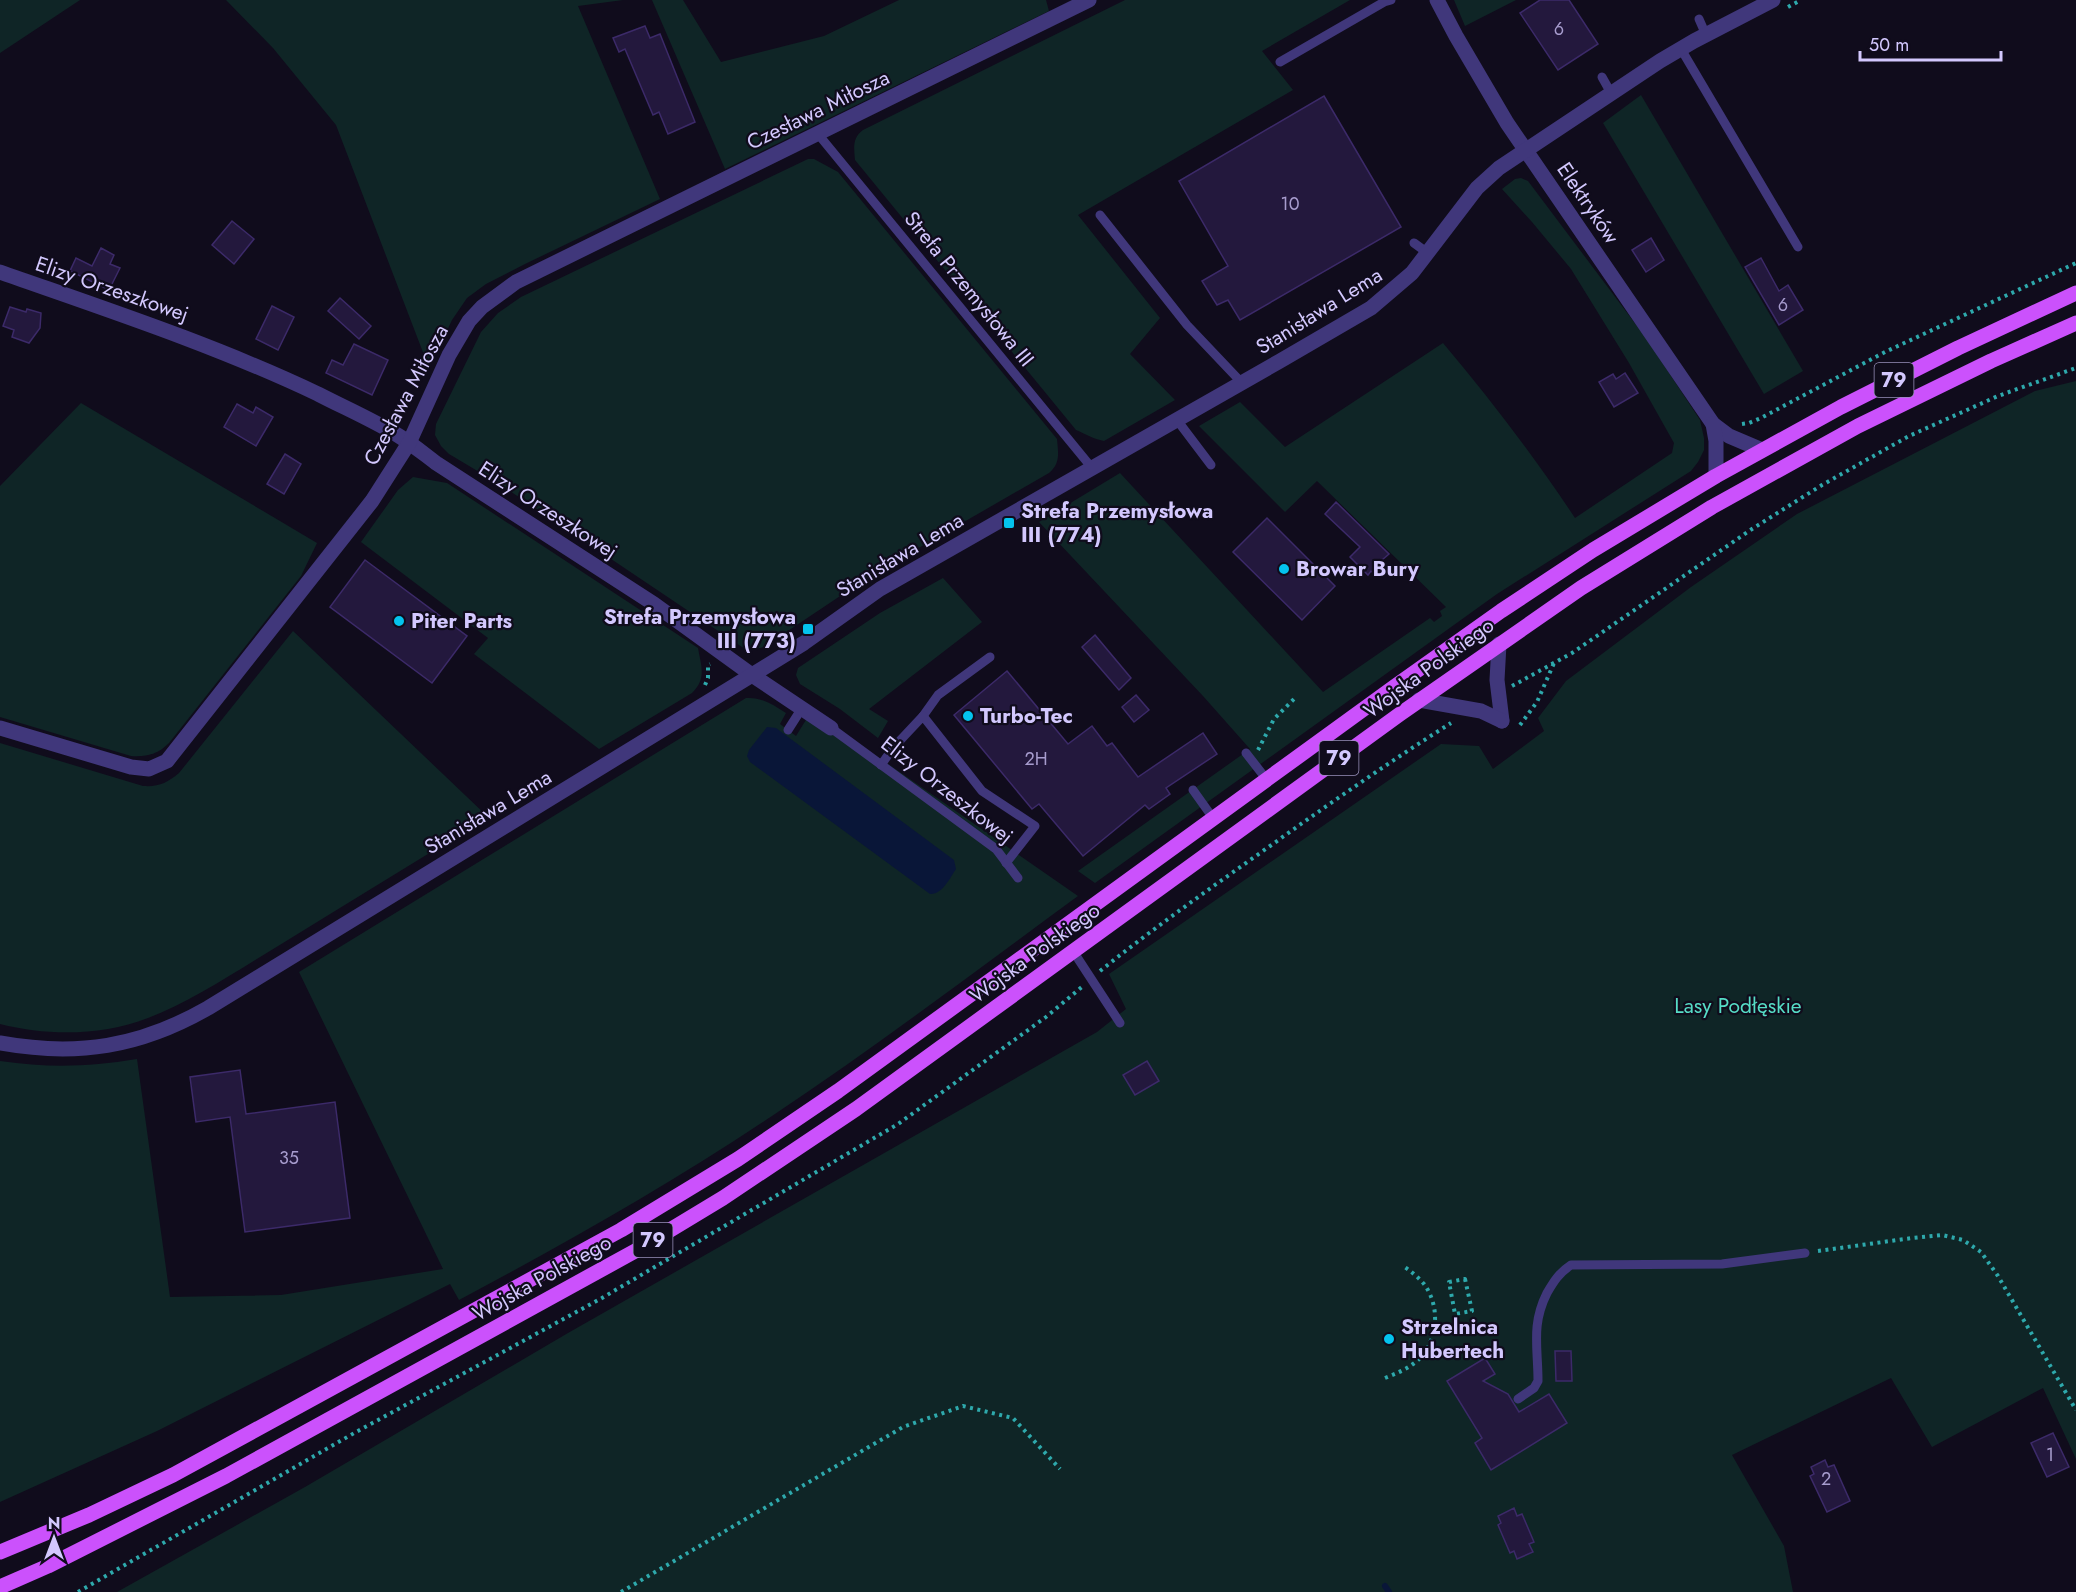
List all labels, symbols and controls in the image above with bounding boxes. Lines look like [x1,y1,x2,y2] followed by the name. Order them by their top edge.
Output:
[1554,16,1564,42] house number: 6
[1860,24,2001,62] scale bar
[1869,32,1909,58] text: 50 m
[742,62,894,158] street label: Czesława Miłosza
[1550,156,1627,250] street label: Elektryków
[1281,191,1300,217] house number: 10
[897,205,1041,373] street label: Strefa Przemysłowa III
[31,249,193,329] street label: Elizy Orzeszkowej
[1250,260,1388,362] street label: Stanisława Lema
[1778,292,1788,318] house number: 6
[356,319,456,471] street label: Czesława Miłosza
[1874,363,1914,397] road number: 79
[473,454,623,566] street label: Elizy Orzeszkowej
[1021,496,1213,550] place label: Strefa Przemysłowa III (774)
[831,505,969,605] street label: Stanisława Lema
[1002,516,1016,530] marker: Strefa Przemysłowa III (774)
[1296,554,1420,584] place label: Browar Bury
[1277,562,1291,576] marker: Browar Bury
[604,602,796,656] place label: Strefa Przemysłowa III (773)
[411,606,513,636] place label: Piter Parts
[1358,610,1500,726] street label: Wojska Polskiego
[392,614,406,628] marker: Piter Parts
[801,622,815,636] marker: Strefa Przemysłowa III (773)
[980,701,1073,731] place label: Turbo-Tec
[961,709,975,723] marker: Turbo-Tec
[875,729,1019,851] street label: Elizy Orzeszkowej
[1320,741,1358,775] road number: 79
[1024,746,1048,772] house number: 2H
[419,762,557,862] street label: Stanisława Lema
[964,895,1106,1011] street label: Wojska Polskiego
[1674,991,1802,1021] park label: Lasy Podłęskie
[279,1145,299,1171] house number: 35
[634,1223,672,1257] road number: 79
[467,1227,617,1329] street label: Wojska Polskiego
[1401,1312,1504,1366] place label: Strzelnica Hubertech
[1382,1332,1396,1346] marker: Strzelnica Hubertech
[2046,1442,2054,1468] house number: 1
[1821,1466,1831,1492] house number: 2
[24,1508,84,1568] north arrow
[48,1512,60,1535] text: N

